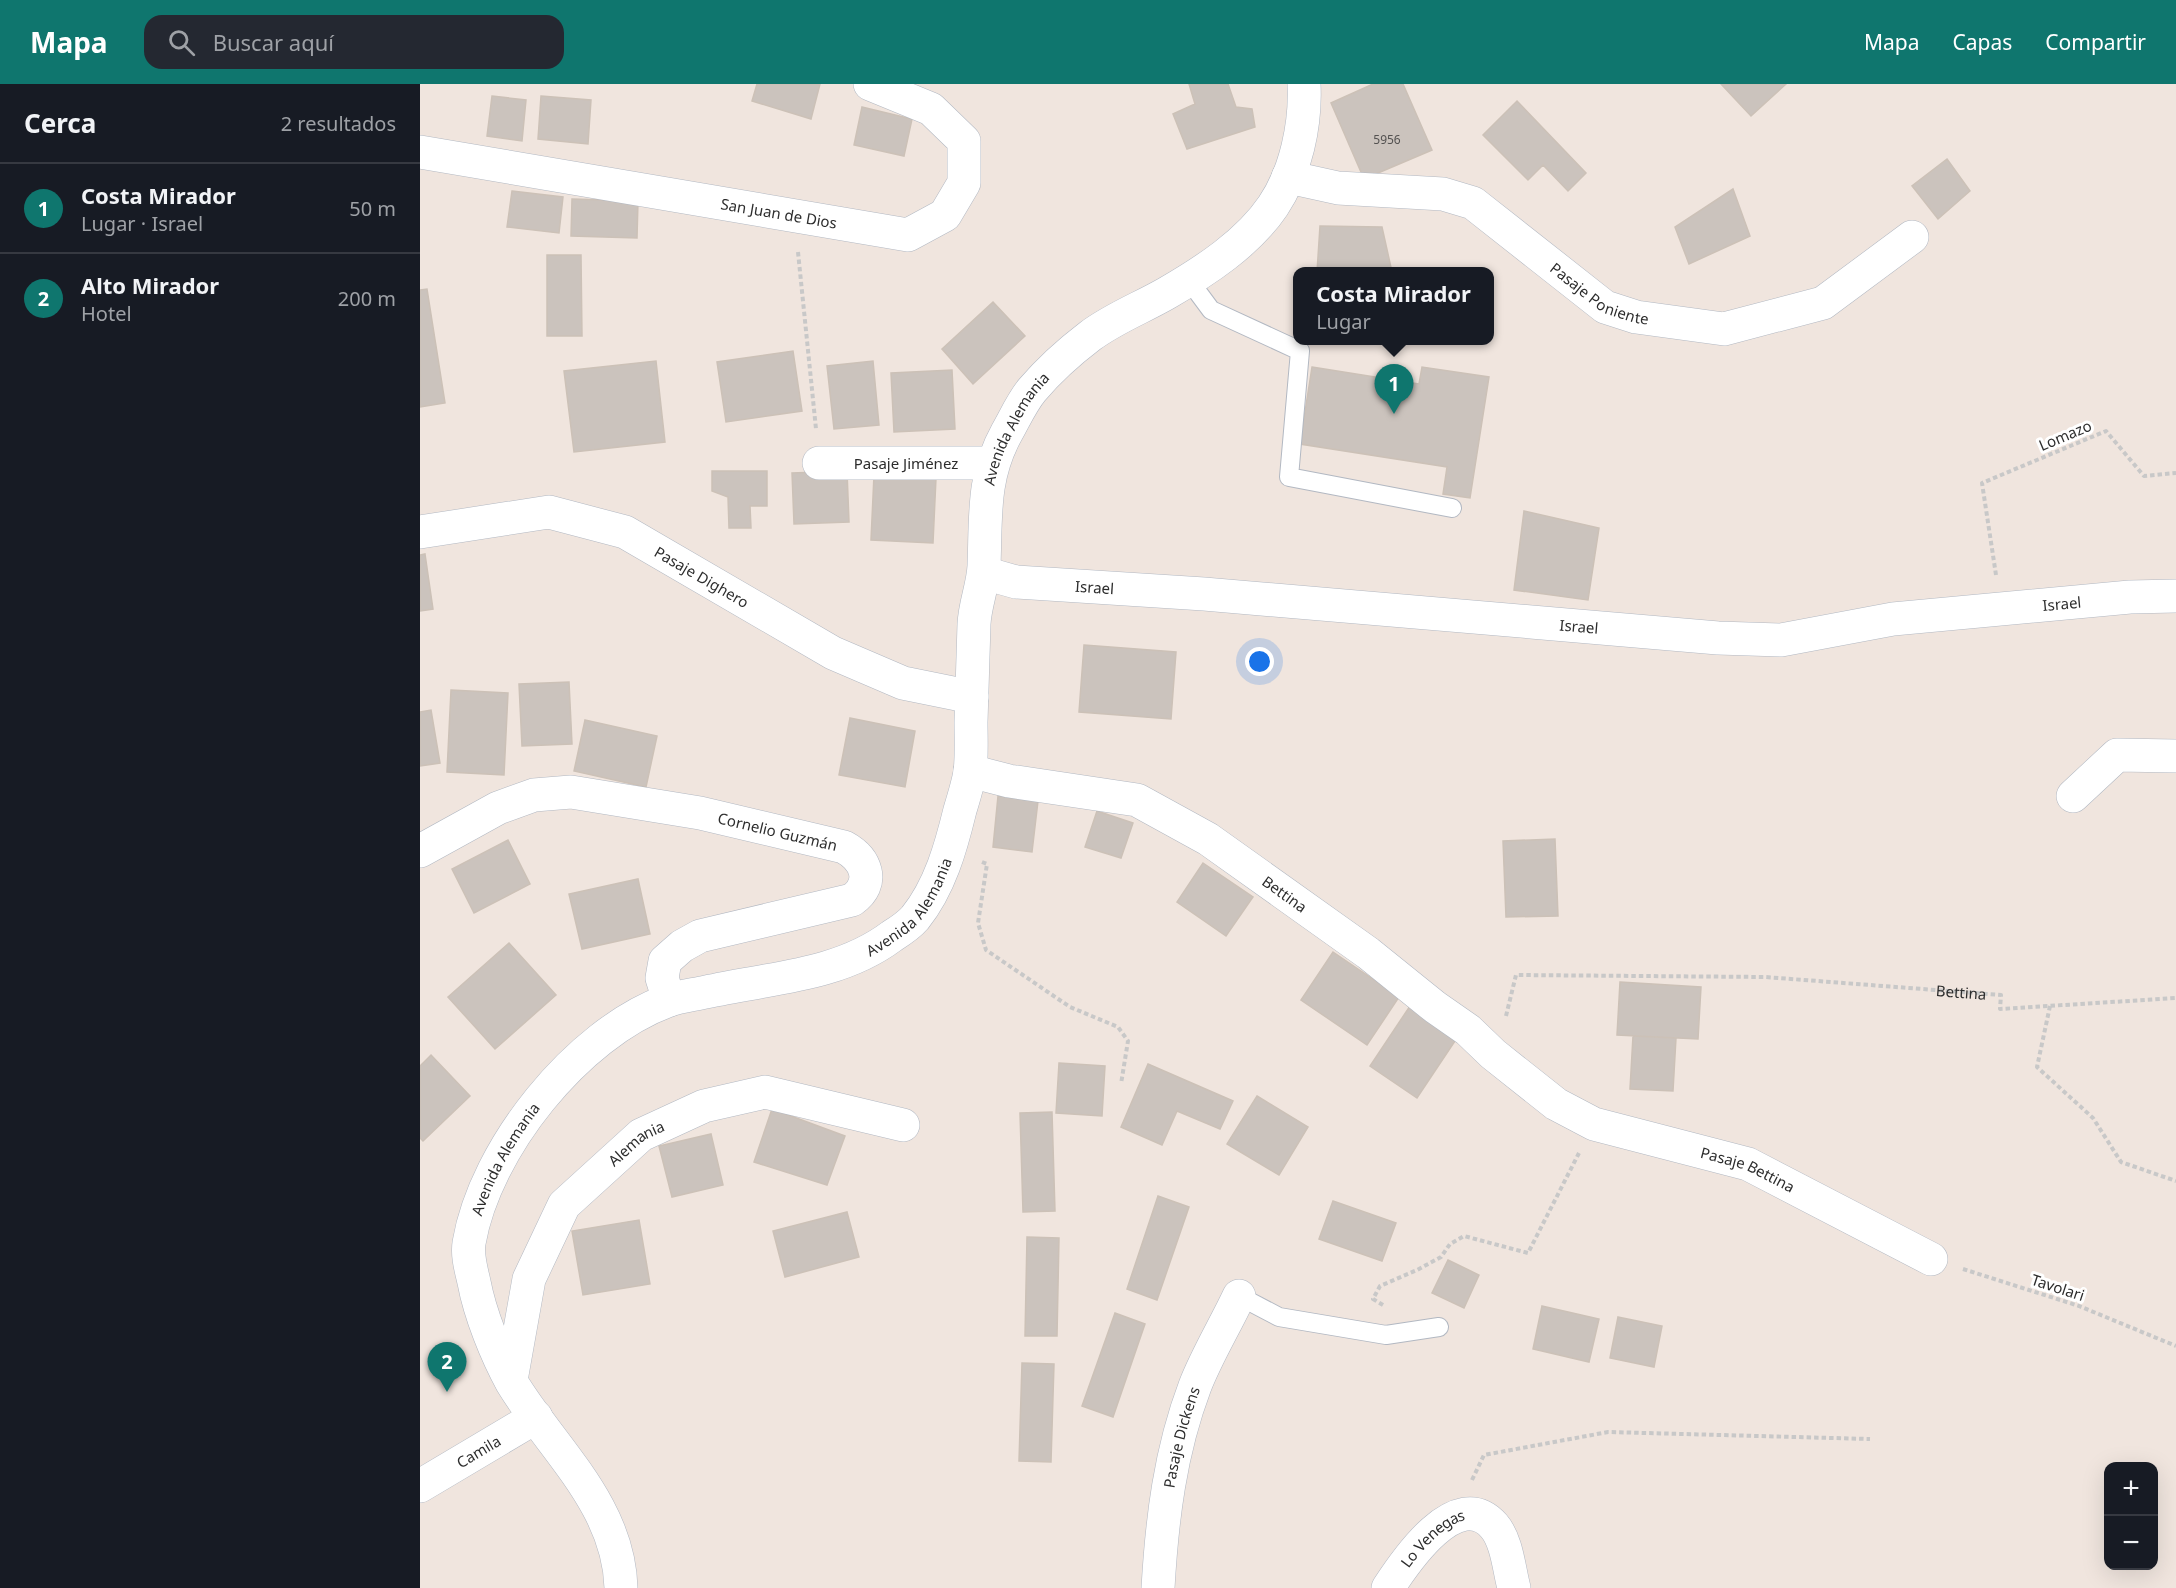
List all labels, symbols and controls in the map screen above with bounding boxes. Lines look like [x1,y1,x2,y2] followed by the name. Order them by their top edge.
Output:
[144,15,564,69] search box
[30,23,108,61] text: Mapa
[165,26,198,59] icon: search
[213,27,334,57] text: Buscar aquí
[1864,28,1920,56] text: Mapa
[1953,28,2012,56] text: Capas
[2045,28,2146,56] text: Compartir
[24,105,96,141] text: Cerca
[281,110,396,137] text: 2 resultados
[1373,131,1401,148] house number: 5956
[81,180,236,210] text: Costa Mirador
[719,193,838,233] street label: San Juan de Dios
[38,195,49,222] text: 1
[349,195,396,222] text: 50 m
[81,210,203,237] text: Lugar · Israel
[1546,258,1650,329] street label: Pasaje Poniente
[1293,267,1494,345] popup
[81,270,219,300] text: Alto Mirador
[1316,278,1471,308] text: Costa Mirador
[38,285,49,312] text: 2
[338,285,396,312] text: 200 m
[81,300,132,327] text: Hotel
[1316,308,1371,335] text: Lugar
[1374,364,1414,414] pin: 1
[979,368,1053,487] street label: Avenida Alemania
[2036,415,2094,455] street label: Lomazo
[854,453,958,473] street label: Pasaje Jiménez
[651,541,753,612] street label: Pasaje Dighero
[1075,576,1115,598] street label: Israel
[2041,592,2082,615] street label: Israel
[1559,614,1599,638] street label: Israel
[1245,647,1274,676] your location
[716,808,839,855] street label: Cornelio Guzmán
[862,855,956,960] street label: Avenida Alemania
[1258,871,1311,917] street label: Bettina
[1935,980,1987,1004] street label: Bettina
[466,1098,544,1218] street label: Avenida Alemania
[604,1116,667,1170] street label: Alemania
[1698,1142,1798,1197] street label: Pasaje Bettina
[2029,1269,2087,1305] street label: Tavolari
[428,1342,466,1392] pin: 2
[1158,1384,1204,1489] street label: Pasaje Dickens
[453,1430,504,1472] street label: Camila
[2104,1462,2158,1570] map controls
[2104,1462,2158,1516] button: +
[1396,1505,1467,1571] street label: Lo Venegas
[2104,1516,2158,1570] button: −

